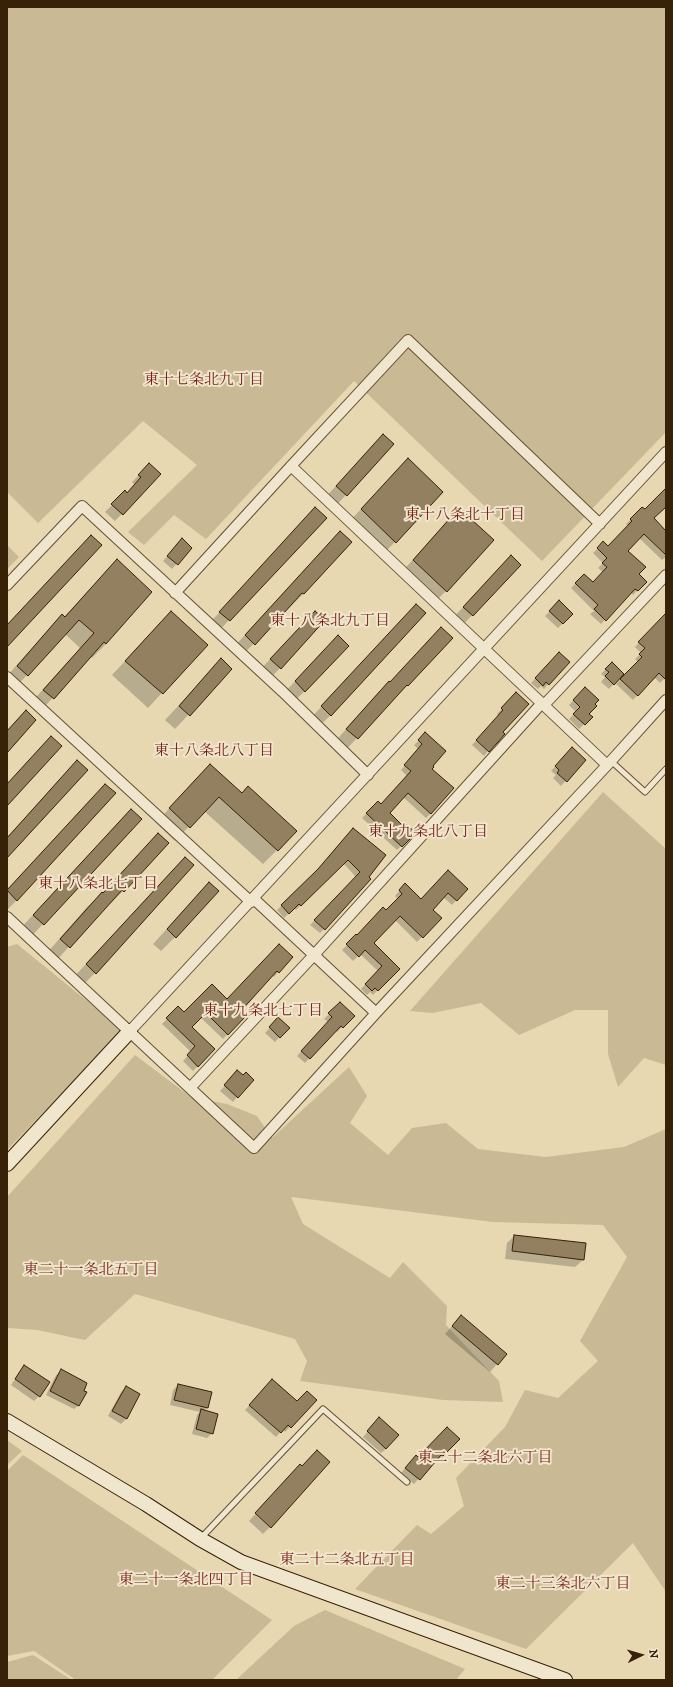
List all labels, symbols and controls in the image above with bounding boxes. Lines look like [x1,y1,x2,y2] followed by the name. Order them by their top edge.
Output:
[144,372,264,390] district label: 東十七条北九丁目
[405,507,525,525] district label: 東十八条北十丁目
[270,613,390,631] district label: 東十八条北九丁目
[154,743,274,761] district label: 東十八条北八丁目
[368,824,488,842] district label: 東十九条北八丁目
[38,876,158,894] district label: 東十八条北七丁目
[203,1003,323,1021] district label: 東十九条北七丁目
[24,1262,158,1280] district label: 東二十一条北五丁目
[418,1450,552,1468] district label: 東二十二条北六丁目
[280,1552,414,1570] district label: 東二十二条北五丁目
[119,1572,253,1590] district label: 東二十一条北四丁目
[496,1576,630,1594] district label: 東二十三条北六丁目
[621,1635,661,1675] north arrow
[646,1649,660,1659] text: N

